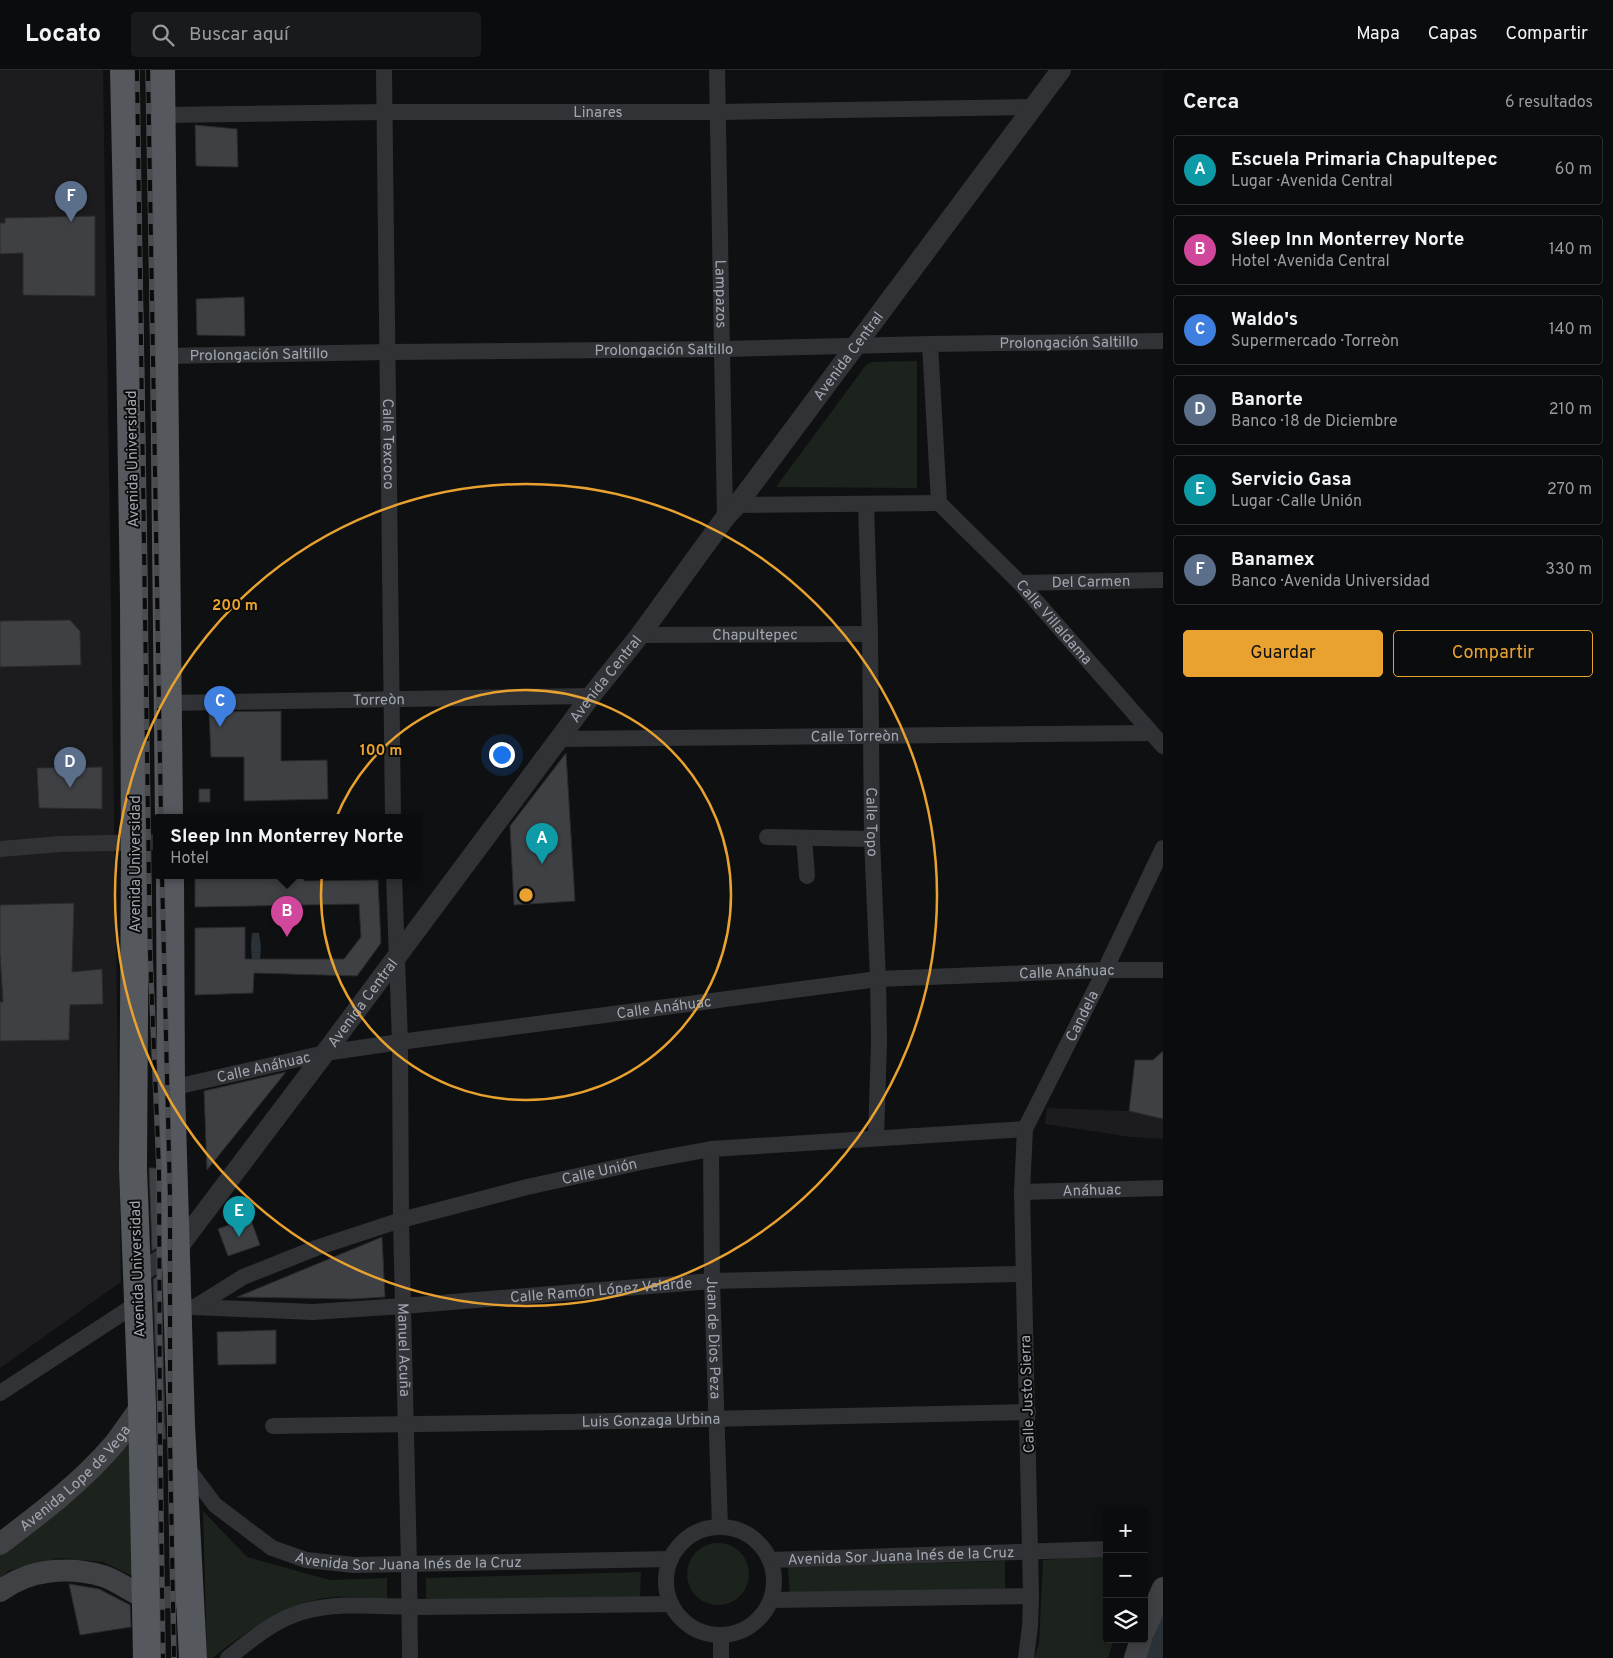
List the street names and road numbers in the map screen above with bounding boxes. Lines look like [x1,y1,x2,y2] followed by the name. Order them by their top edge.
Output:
[573,104,623,123] street label: Linares
[709,259,730,328] street label: Lampazos
[810,309,889,405] street label: Avenida Central
[999,333,1138,354] street label: Prolongación Saltillo
[594,341,734,361] street label: Prolongación Saltillo
[189,345,329,367] street label: Prolongación Saltillo
[123,390,144,528] street label: Avenida Universidad
[377,398,397,490] street label: Calle Texcoco
[1051,573,1131,593] street label: Del Carmen
[1011,577,1096,669] street label: Calle Villaldama
[712,626,798,646] street label: Chapultepec
[566,632,647,727] street label: Avenida Central
[353,691,405,711] street label: Torreòn
[811,728,899,747] street label: Calle Torreòn
[860,787,881,857] street label: Calle Topo
[127,795,146,933] street label: Avenida Universidad
[324,955,403,1052] street label: Avenida Central
[1019,962,1115,984] street label: Calle Anáhuac
[1062,988,1104,1045] street label: Candela
[616,993,713,1024] street label: Calle Anáhuac
[215,1049,313,1088] street label: Calle Anáhuac
[560,1155,639,1190] street label: Calle Unión
[1062,1181,1122,1202] street label: Anáhuac
[127,1200,150,1338] street label: Avenida Universidad
[509,1275,693,1308] street label: Calle Ramón López Velarde
[701,1277,724,1400] street label: Juan de Dios Peza
[392,1303,413,1397] street label: Manuel Acuña
[1017,1335,1040,1453] street label: Calle Justo Sierra
[581,1411,721,1433] street label: Luis Gonzaga Urbina
[16,1422,136,1537] street label: Avenida Lope de Vega
[787,1544,1015,1570] street label: Avenida Sor Juana Inés de la Cruz
[292,1549,522,1576] street label: Avenida Sor Juana Inés de la Cruz

